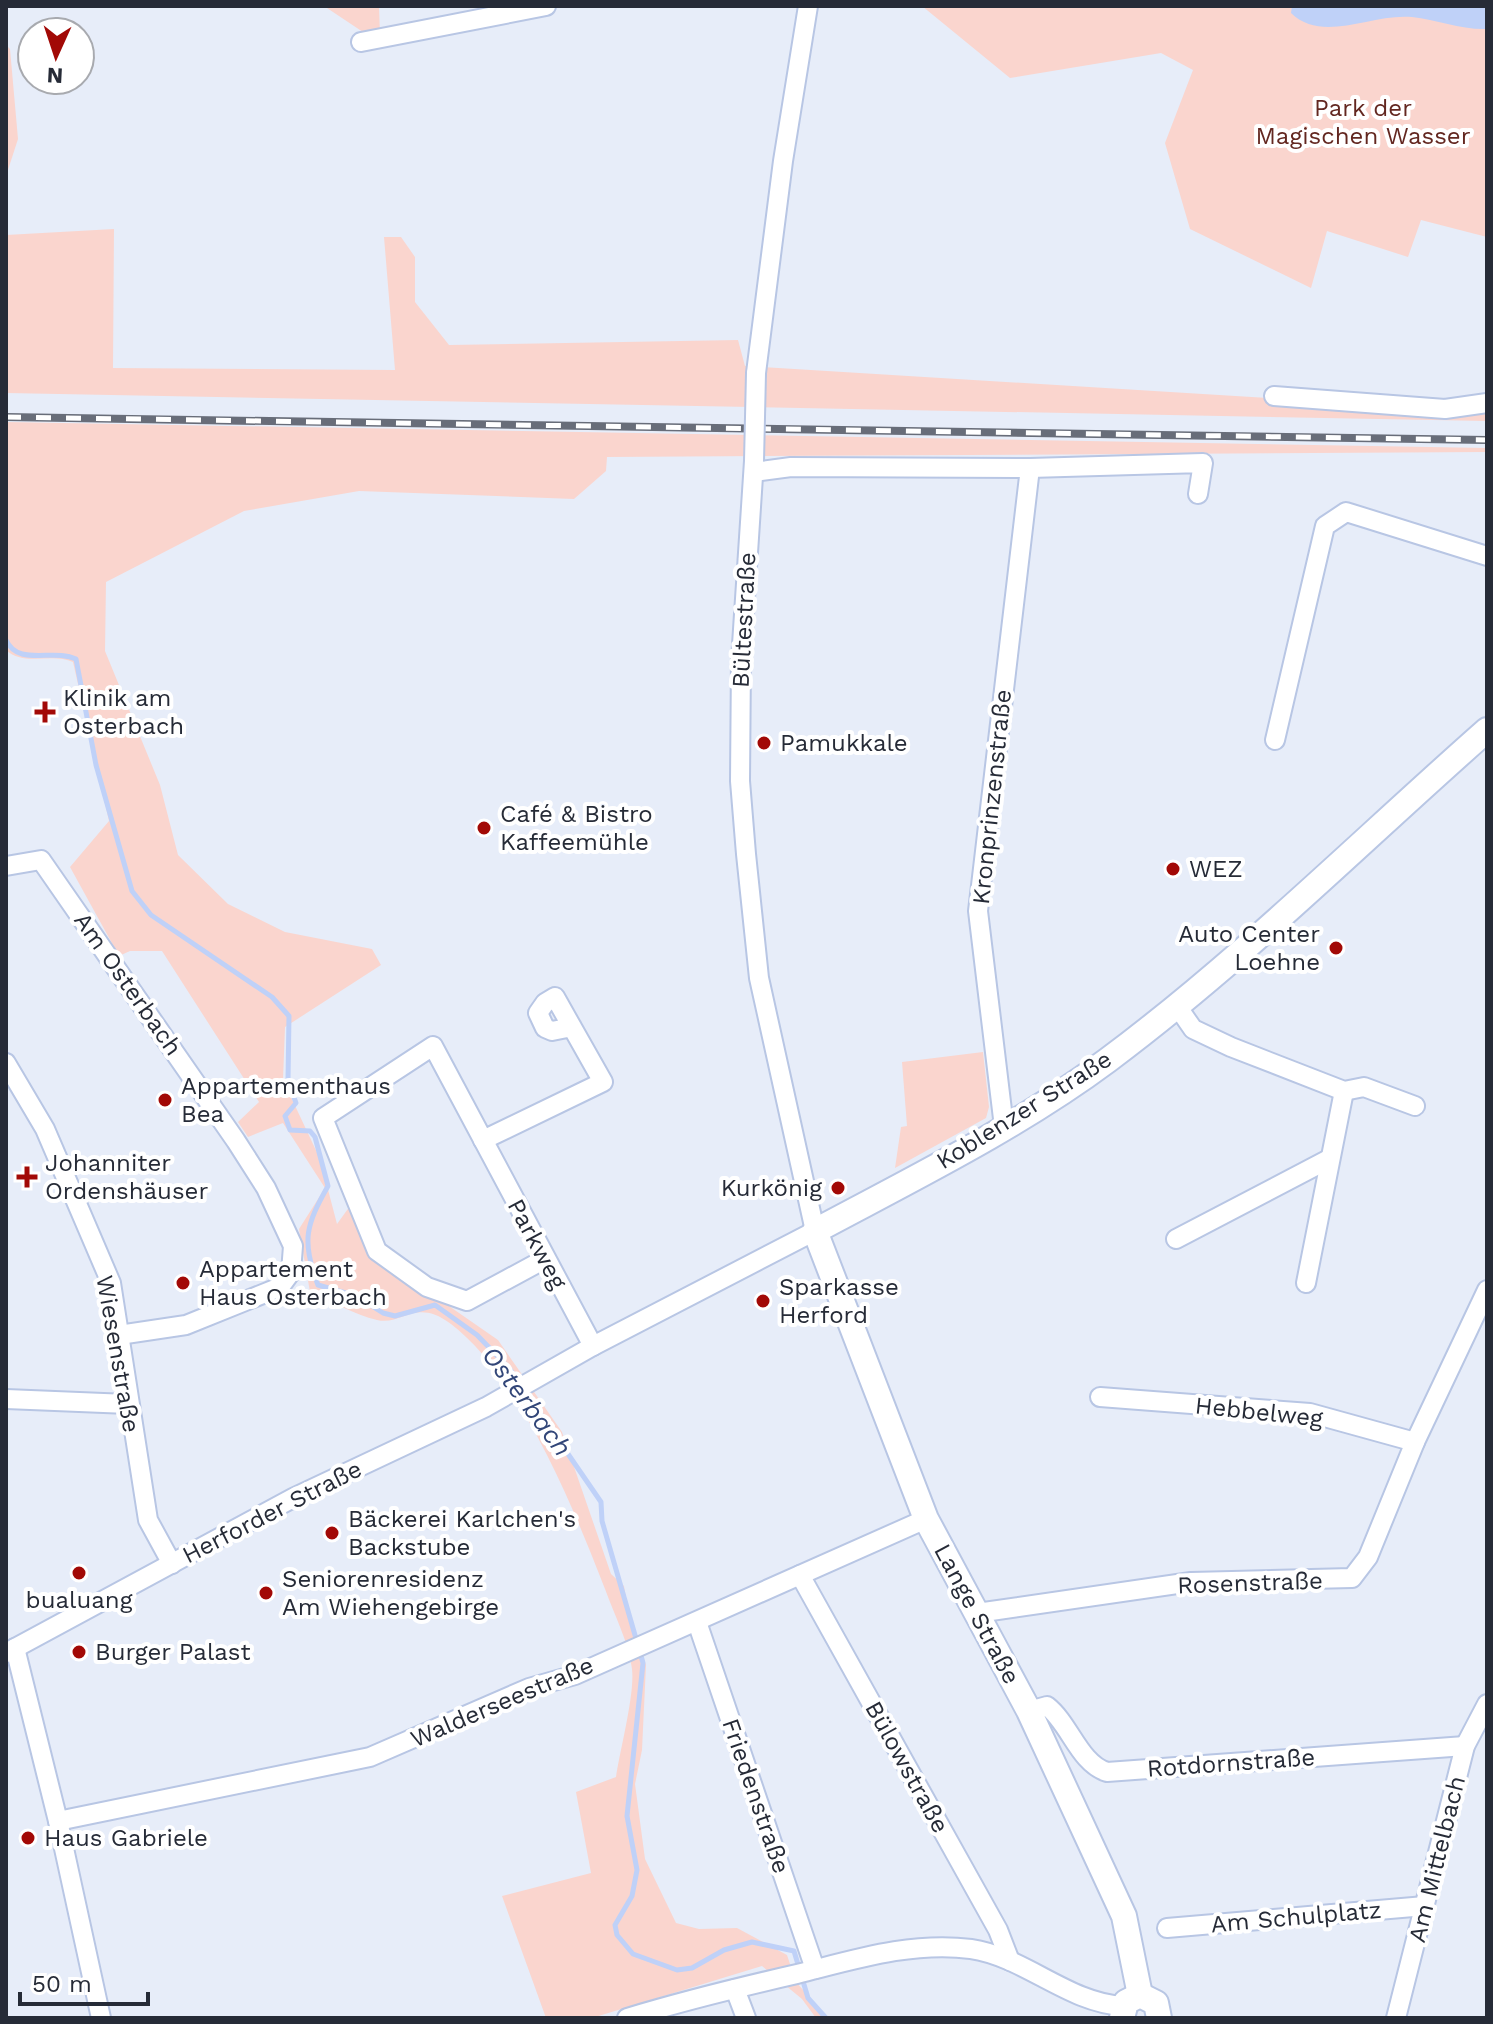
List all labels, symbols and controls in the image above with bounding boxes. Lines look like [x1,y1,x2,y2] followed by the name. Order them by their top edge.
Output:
[16,16,96,96] north arrow
[46,63,64,88] text: N
[1256,94,1471,150] park label: Park der Magischen Wasser
[726,552,762,688] street label: Bültestraße
[63,684,184,740] place label: Klinik am Osterbach
[967,688,1017,906] street label: Kronprinzenstraße
[34,701,56,723] marker: Klinik am Osterbach
[780,729,908,757] place label: Pamukkale
[755,734,773,752] marker: Pamukkale
[500,800,653,856] place label: Café & Bistro Kaffeemühle
[475,819,493,837] marker: Café & Bistro Kaffeemühle
[1189,855,1243,883] place label: WEZ
[1164,860,1182,878] marker: WEZ
[68,907,188,1061] street label: Am Osterbach
[1178,920,1320,976] place label: Auto Center Loehne
[1327,939,1345,957] marker: Auto Center Loehne
[931,1045,1117,1175] street label: Koblenzer Straße
[181,1072,391,1128] place label: Appartementhaus Bea
[156,1091,174,1109] marker: Appartementhaus Bea
[45,1149,208,1205] place label: Johanniter Ordenshäuser
[16,1166,38,1188] marker: Johanniter Ordenshäuser
[721,1174,822,1202] place label: Kurkönig
[829,1179,847,1197] marker: Kurkönig
[502,1194,572,1294] street label: Parkweg
[199,1255,387,1311] place label: Appartement Haus Osterbach
[90,1273,146,1435] street label: Wiesenstraße
[779,1273,899,1329] place label: Sparkasse Herford
[174,1274,192,1292] marker: Appartement Haus Osterbach
[754,1292,772,1310] marker: Sparkasse Herford
[476,1340,578,1462] water label: Osterbach
[1194,1391,1325,1433] street label: Hebbelweg
[178,1455,366,1569] street label: Herforder Straße
[348,1505,576,1561] place label: Bäckerei Karlchen's Backstube
[323,1524,341,1542] marker: Bäckerei Karlchen's Backstube
[928,1539,1026,1689] street label: Lange Straße
[70,1564,88,1582] marker: bualuang
[282,1565,499,1621] place label: Seniorenresidenz Am Wiehengebirge
[1177,1566,1323,1600] street label: Rosenstraße
[257,1584,275,1602] marker: Seniorenresidenz Am Wiehengebirge
[26,1586,133,1614] place label: bualuang
[95,1638,251,1666] place label: Burger Palast
[70,1643,88,1661] marker: Burger Palast
[406,1651,598,1753] street label: Walderseestraße
[859,1696,955,1838] street label: Bülowstraße
[716,1715,796,1877] street label: Friedenstraße
[1146,1743,1316,1783] street label: Rotdornstraße
[1403,1773,1471,1945] street label: Am Mittelbach
[44,1824,208,1852] place label: Haus Gabriele
[19,1829,37,1847] marker: Haus Gabriele
[1210,1896,1382,1938] street label: Am Schulplatz
[20,1956,148,2006] scale bar
[32,1970,92,1998] text: 50 m

